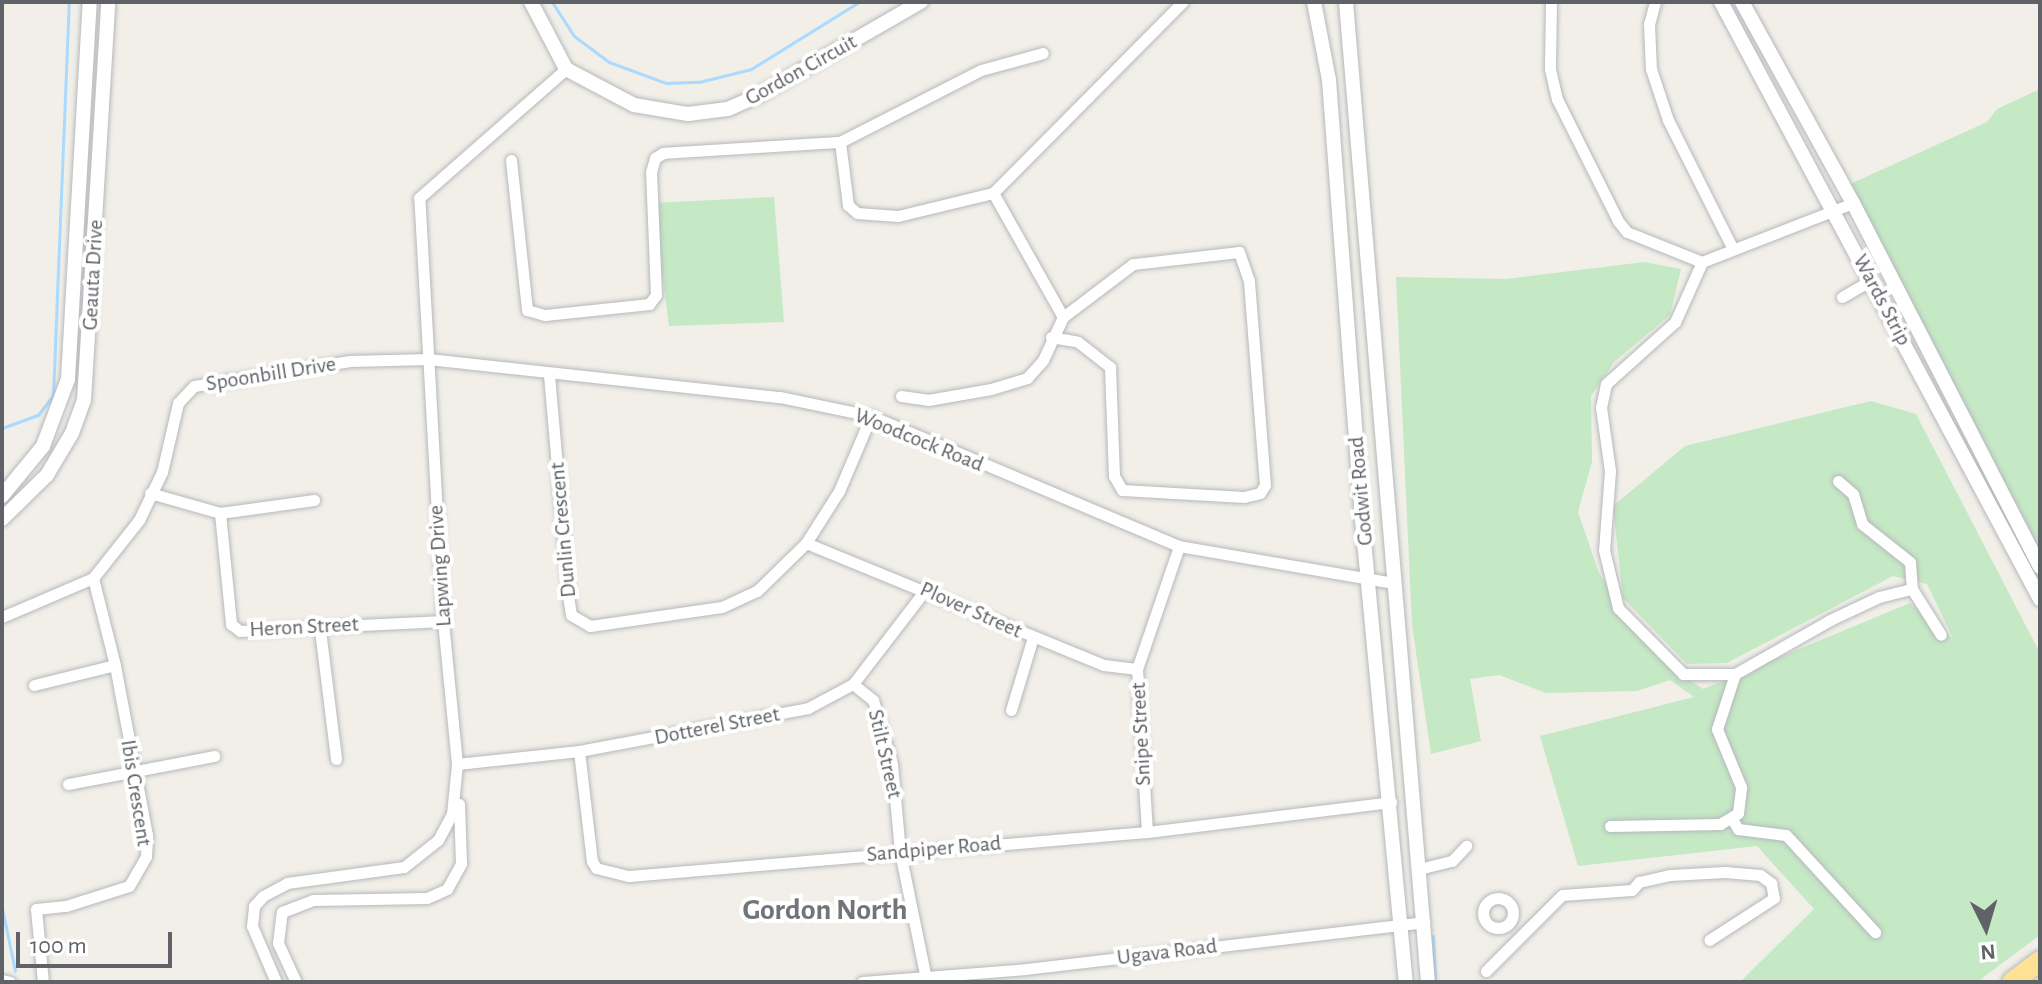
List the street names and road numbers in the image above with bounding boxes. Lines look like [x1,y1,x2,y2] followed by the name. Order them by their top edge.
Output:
[741,29,861,111] street label: Gordon Circuit
[77,219,109,331] street label: Geauta Drive
[1847,250,1917,350] street label: Wards Strip
[204,351,338,397] street label: Spoonbill Drive
[851,402,987,478] street label: Woodcock Road
[1343,435,1379,547] street label: Godwit Road
[544,461,582,599] street label: Dunlin Crescent
[423,504,457,628] street label: Lapwing Drive
[916,576,1026,644] street label: Plover Street
[249,611,359,643] street label: Heron Street
[1125,682,1157,786] street label: Snipe Street
[652,701,782,751] street label: Dotterel Street
[862,707,908,801] street label: Stilt Street
[115,738,157,848] street label: Ibis Crescent
[866,830,1002,868] street label: Sandpiper Road
[1115,933,1219,971] street label: Ugava Road

